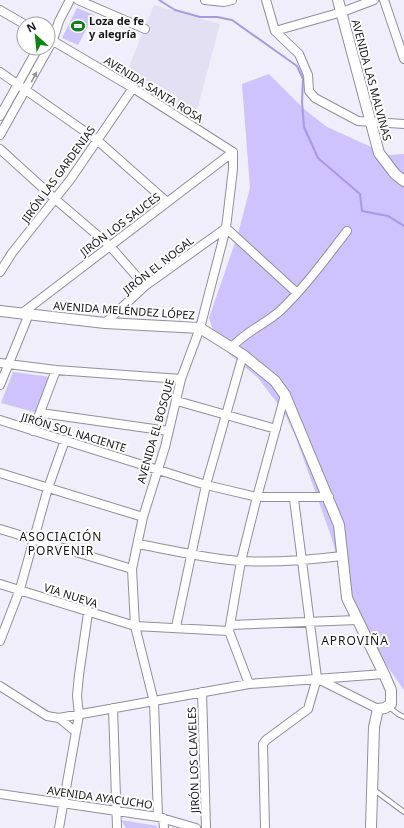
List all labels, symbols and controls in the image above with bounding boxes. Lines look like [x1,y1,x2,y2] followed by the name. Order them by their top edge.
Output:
[89,13,144,41] place label: Loza de fe y alegría
[16,16,56,56] north arrow
[24,18,39,35] text: N
[70,18,86,34] sports icon: Loza de fe y alegría
[349,18,395,142] street label: AVENIDA LAS MALVINAS
[102,52,207,126] street label: AVENIDA SANTA ROSA
[30,71,37,83] one-way arrow
[17,123,98,226] street label: JIRÓN LAS GARDENIAS
[76,189,163,260] street label: JIRÓN LOS SAUCES
[119,233,197,298] street label: JIRÓN EL NOGAL
[53,298,195,322] street label: AVENIDA MELÉNDEZ LÓPEZ
[133,377,177,485] street label: AVENIDA EL BOSQUE
[19,409,128,455] street label: JIRÓN SOL NACIENTE
[20,528,102,559] district label: ASOCIACIÓN PORVENIR
[42,579,101,611] street label: VIA NUEVA
[321,632,389,649] district label: APROVIÑA
[184,707,202,814] street label: JIRÓN LOS CLAVELES
[46,782,154,812] street label: AVENIDA AYACUCHO

